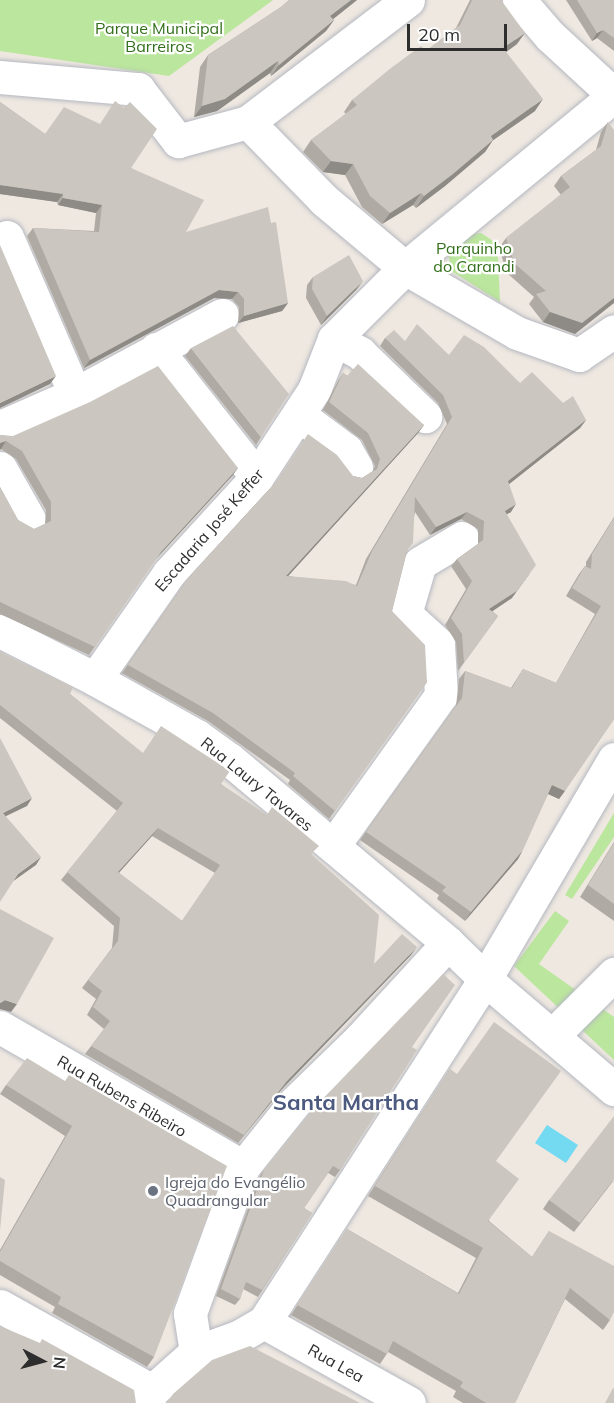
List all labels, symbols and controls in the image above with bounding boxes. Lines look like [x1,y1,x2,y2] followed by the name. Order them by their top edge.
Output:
[410,12,510,50] scale bar
[95,18,223,56] park label: Parque Municipal Barreiros
[418,23,460,46] text: 20 m
[433,238,515,276] park label: Parquinho do Carandi
[151,465,267,595] street label: Escadaria José Keffer
[197,733,317,835] street label: Rua Laury Tavares
[54,1051,190,1141] street label: Rua Rubens Ribeiro
[273,1090,419,1116] district label: Santa Martha
[165,1172,305,1210] place label: Igreja do Evangélio Quadrangular
[146,1184,160,1198] marker: Igreja do Evangélio Quadrangular
[12,1331,72,1391] north arrow
[305,1340,367,1386] street label: Rua Lea
[49,1356,70,1370] text: N

